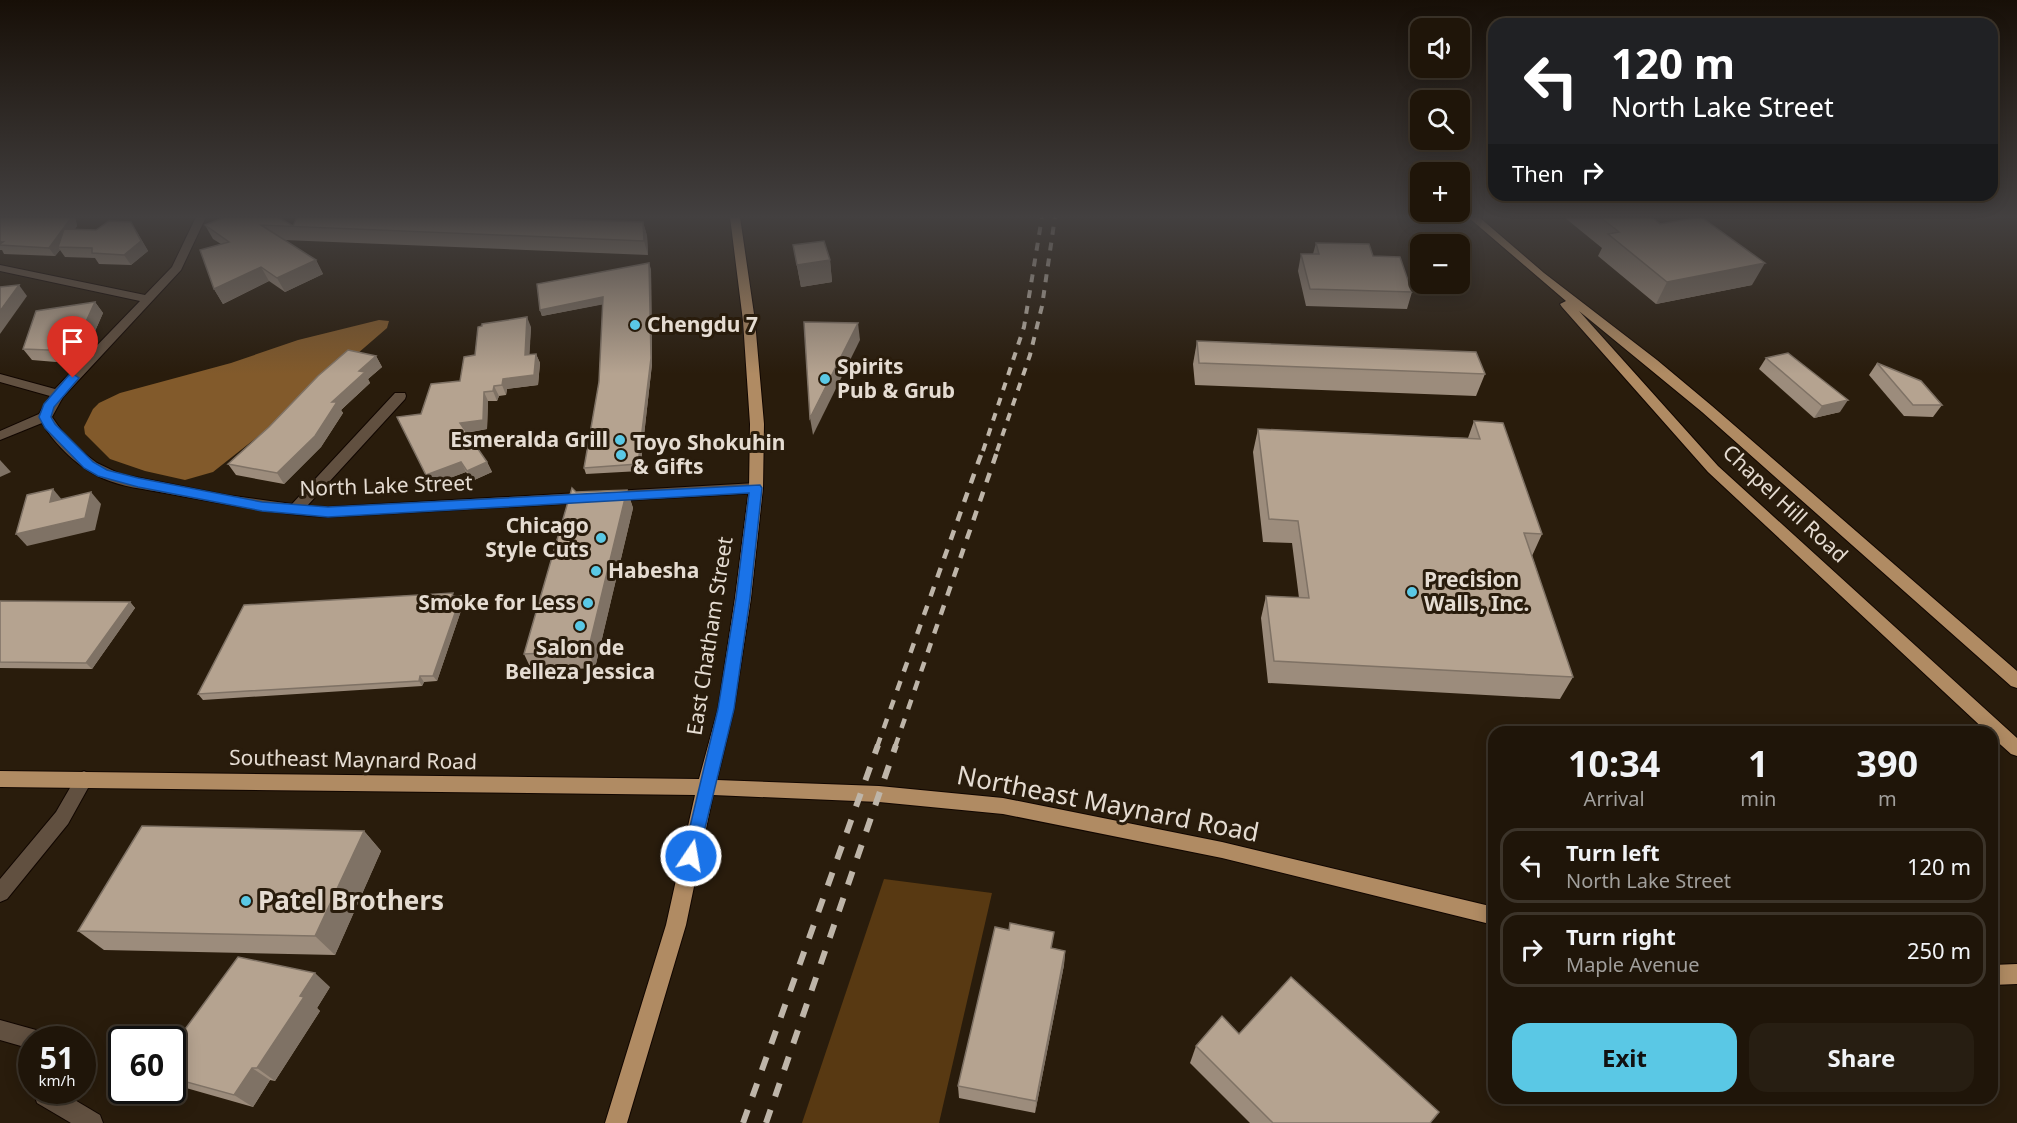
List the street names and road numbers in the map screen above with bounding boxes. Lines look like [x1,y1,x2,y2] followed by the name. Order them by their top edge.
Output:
[1717,438,1854,569] street label: Chapel Hill Road
[299,468,473,502] street label: North Lake Street
[679,534,739,737] street label: East Chatham Street
[229,743,477,775] street label: Southeast Maynard Road
[954,756,1262,850] street label: Northeast Maynard Road

